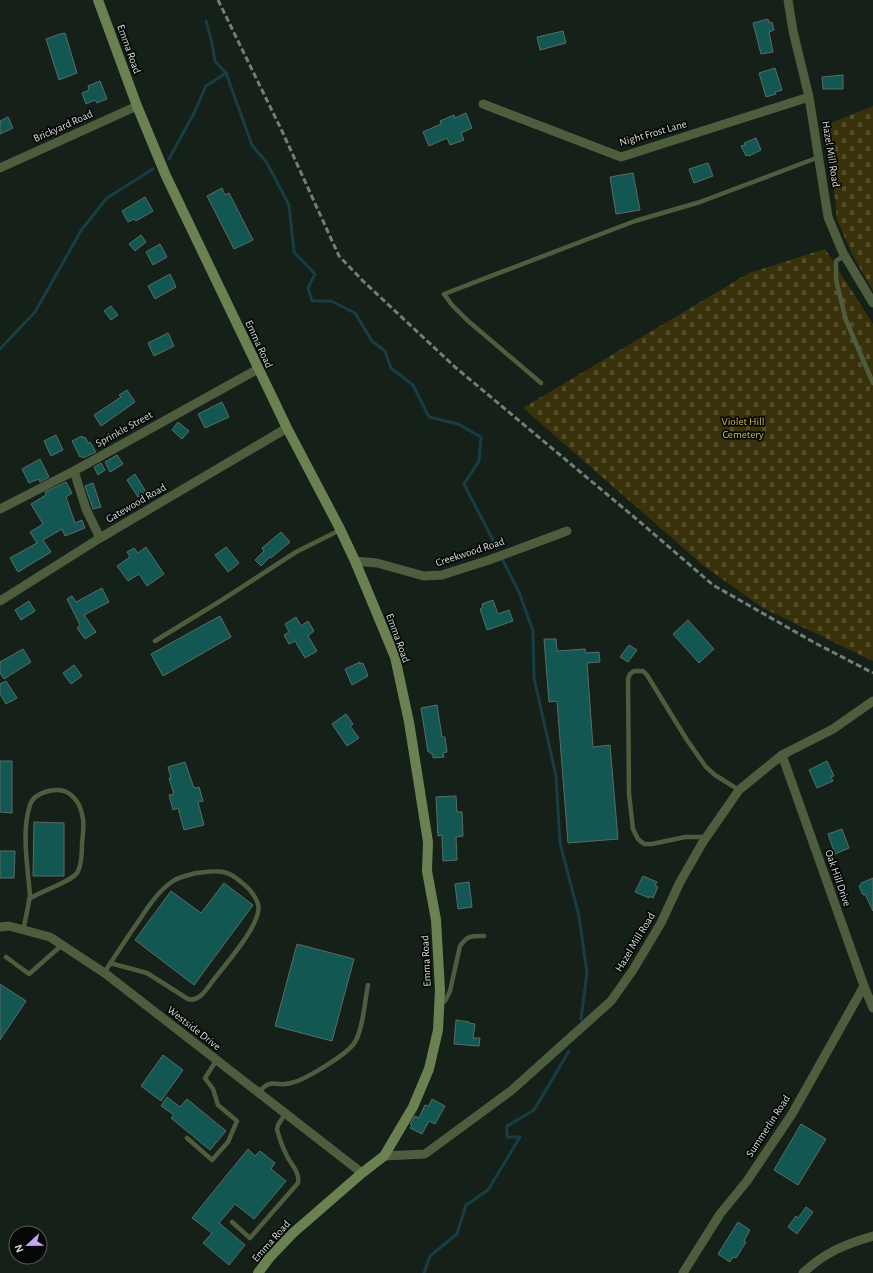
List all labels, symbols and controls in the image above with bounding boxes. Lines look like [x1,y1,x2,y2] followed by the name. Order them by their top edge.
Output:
[115,23,143,75] street label: Emma Road
[32,108,95,144] street label: Brickyard Road
[618,118,688,148] street label: Night Frost Lane
[820,120,842,188] street label: Hazel Mill Road
[243,318,275,370] street label: Emma Road
[94,409,155,449] street label: Sprinkle Street
[722,416,765,440] park label: Violet Hill Cemetery
[104,481,168,525] street label: Gatewood Road
[434,536,506,568] street label: Creekwood Road
[384,612,412,664] street label: Emma Road
[823,848,853,908] street label: Oak Hill Drive
[613,910,657,973] street label: Hazel Mill Road
[419,935,433,987] street label: Emma Road
[165,1004,223,1052] street label: Westside Drive
[744,1093,792,1159] street label: Summerlin Road
[250,1218,293,1264] street label: Emma Road
[8,1225,48,1265] north arrow
[13,1243,26,1254] text: N

